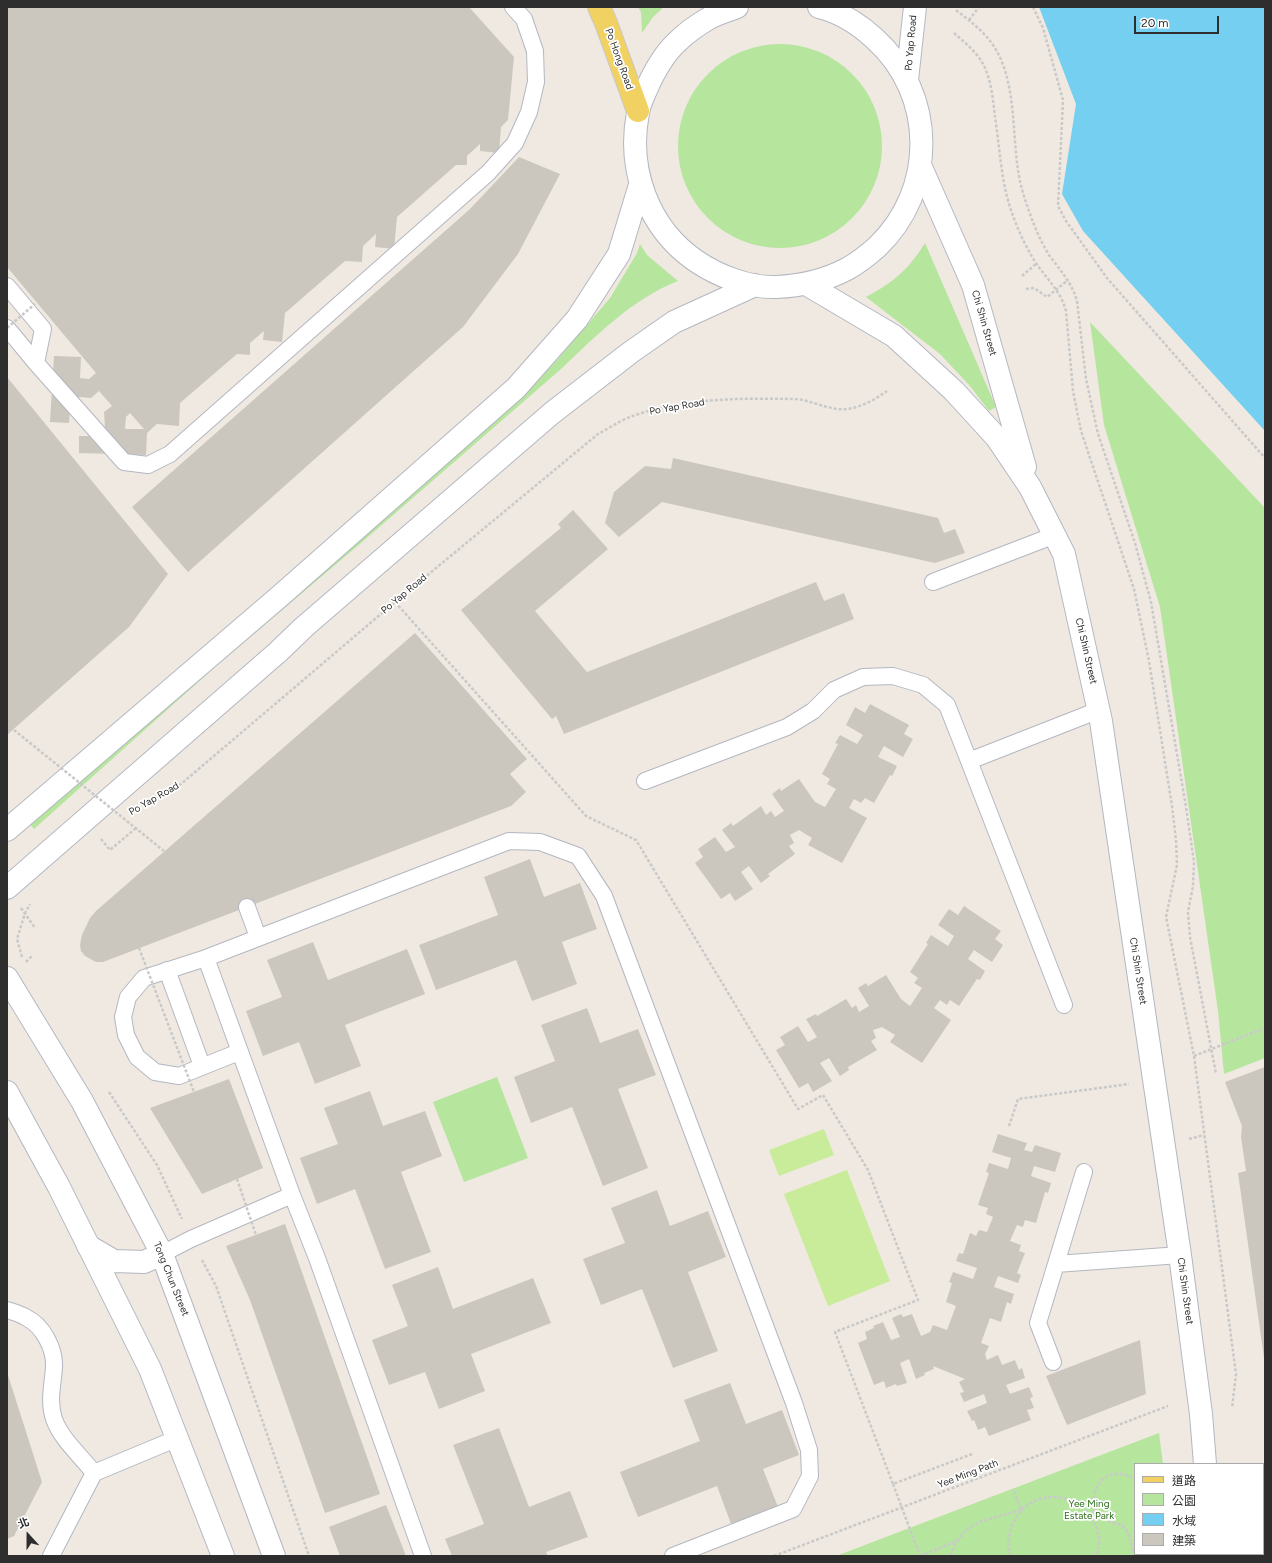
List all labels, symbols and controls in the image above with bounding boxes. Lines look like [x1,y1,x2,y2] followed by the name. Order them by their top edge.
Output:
[1136,8,1221,34] scale bar
[903,15,919,71] street label: Po Yap Road
[1141,16,1169,30] text: 20 m
[602,27,636,91] street label: Po Hong Road
[969,289,999,357] street label: Chi Shin Street
[648,396,706,418] street label: Po Yap Road
[379,571,429,617] street label: Po Yap Road
[1073,617,1099,685] street label: Chi Shin Street
[127,780,181,818] street label: Po Yap Road
[1127,937,1149,1005] street label: Chi Shin Street
[151,1240,191,1318] street label: Tong Chun Street
[1174,1257,1196,1325] street label: Chi Shin Street
[936,1457,1000,1491] street label: Yee Ming Path
[1134,1463,1264,1555] legend
[1172,1474,1196,1488] text: 道路
[1172,1494,1196,1508] text: 公園
[1064,1498,1114,1522] park label: Yee Ming Estate Park
[1172,1514,1196,1528] text: 水域
[8,1515,48,1555] north arrow
[16,1515,31,1531] text: 北
[1172,1534,1196,1548] text: 建築

